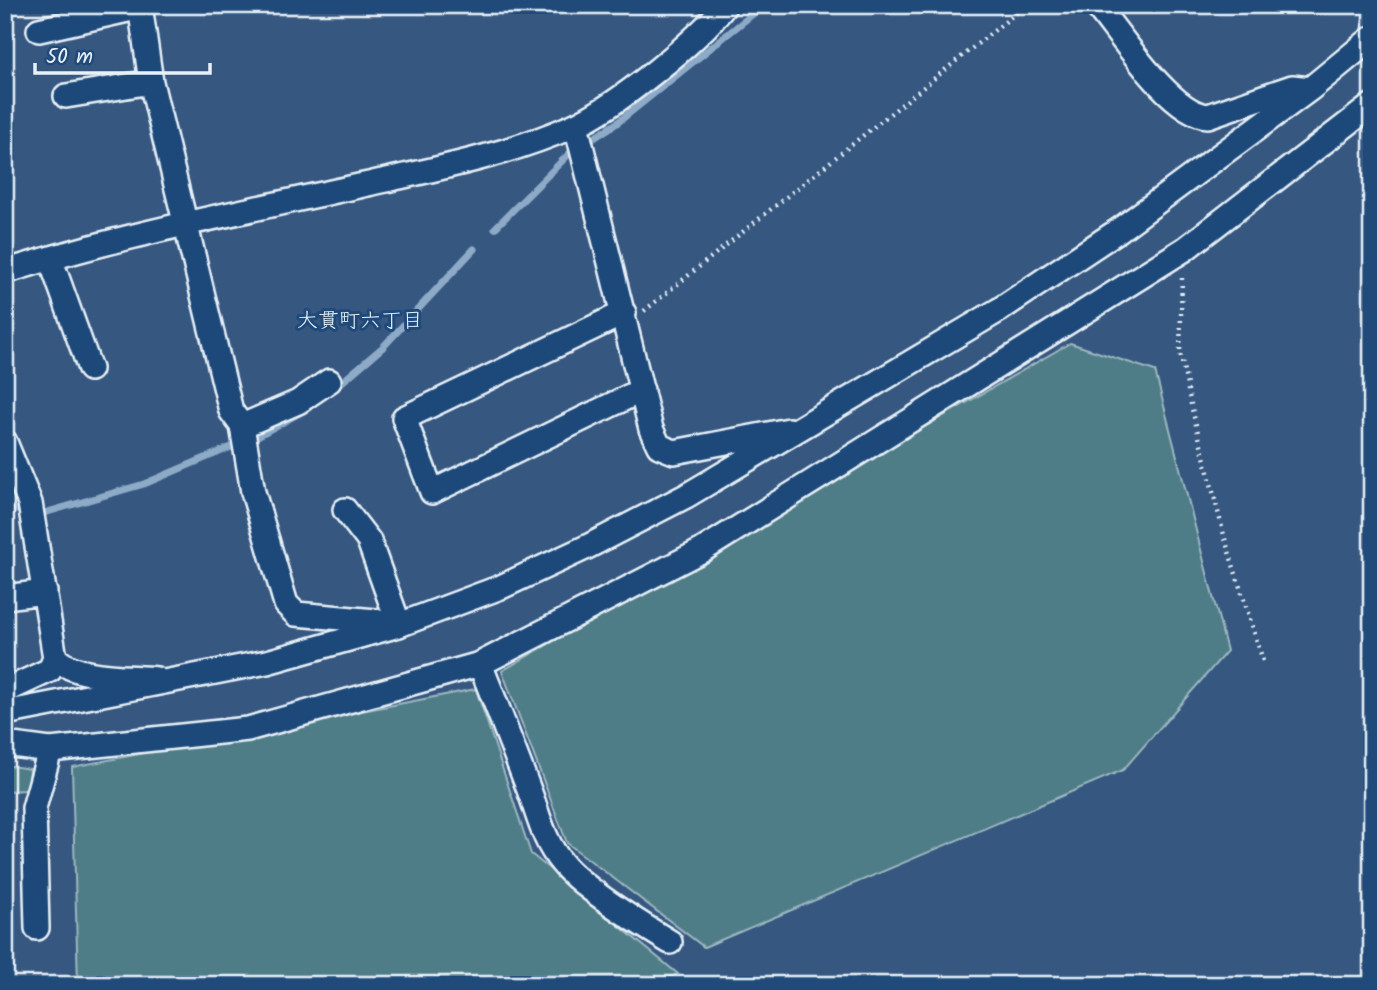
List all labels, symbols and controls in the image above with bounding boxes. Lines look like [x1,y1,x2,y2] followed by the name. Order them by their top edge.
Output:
[35,32,210,76] scale bar
[46,41,93,74] text: 50 m
[297,305,423,338] district label: 大貫町六丁目

